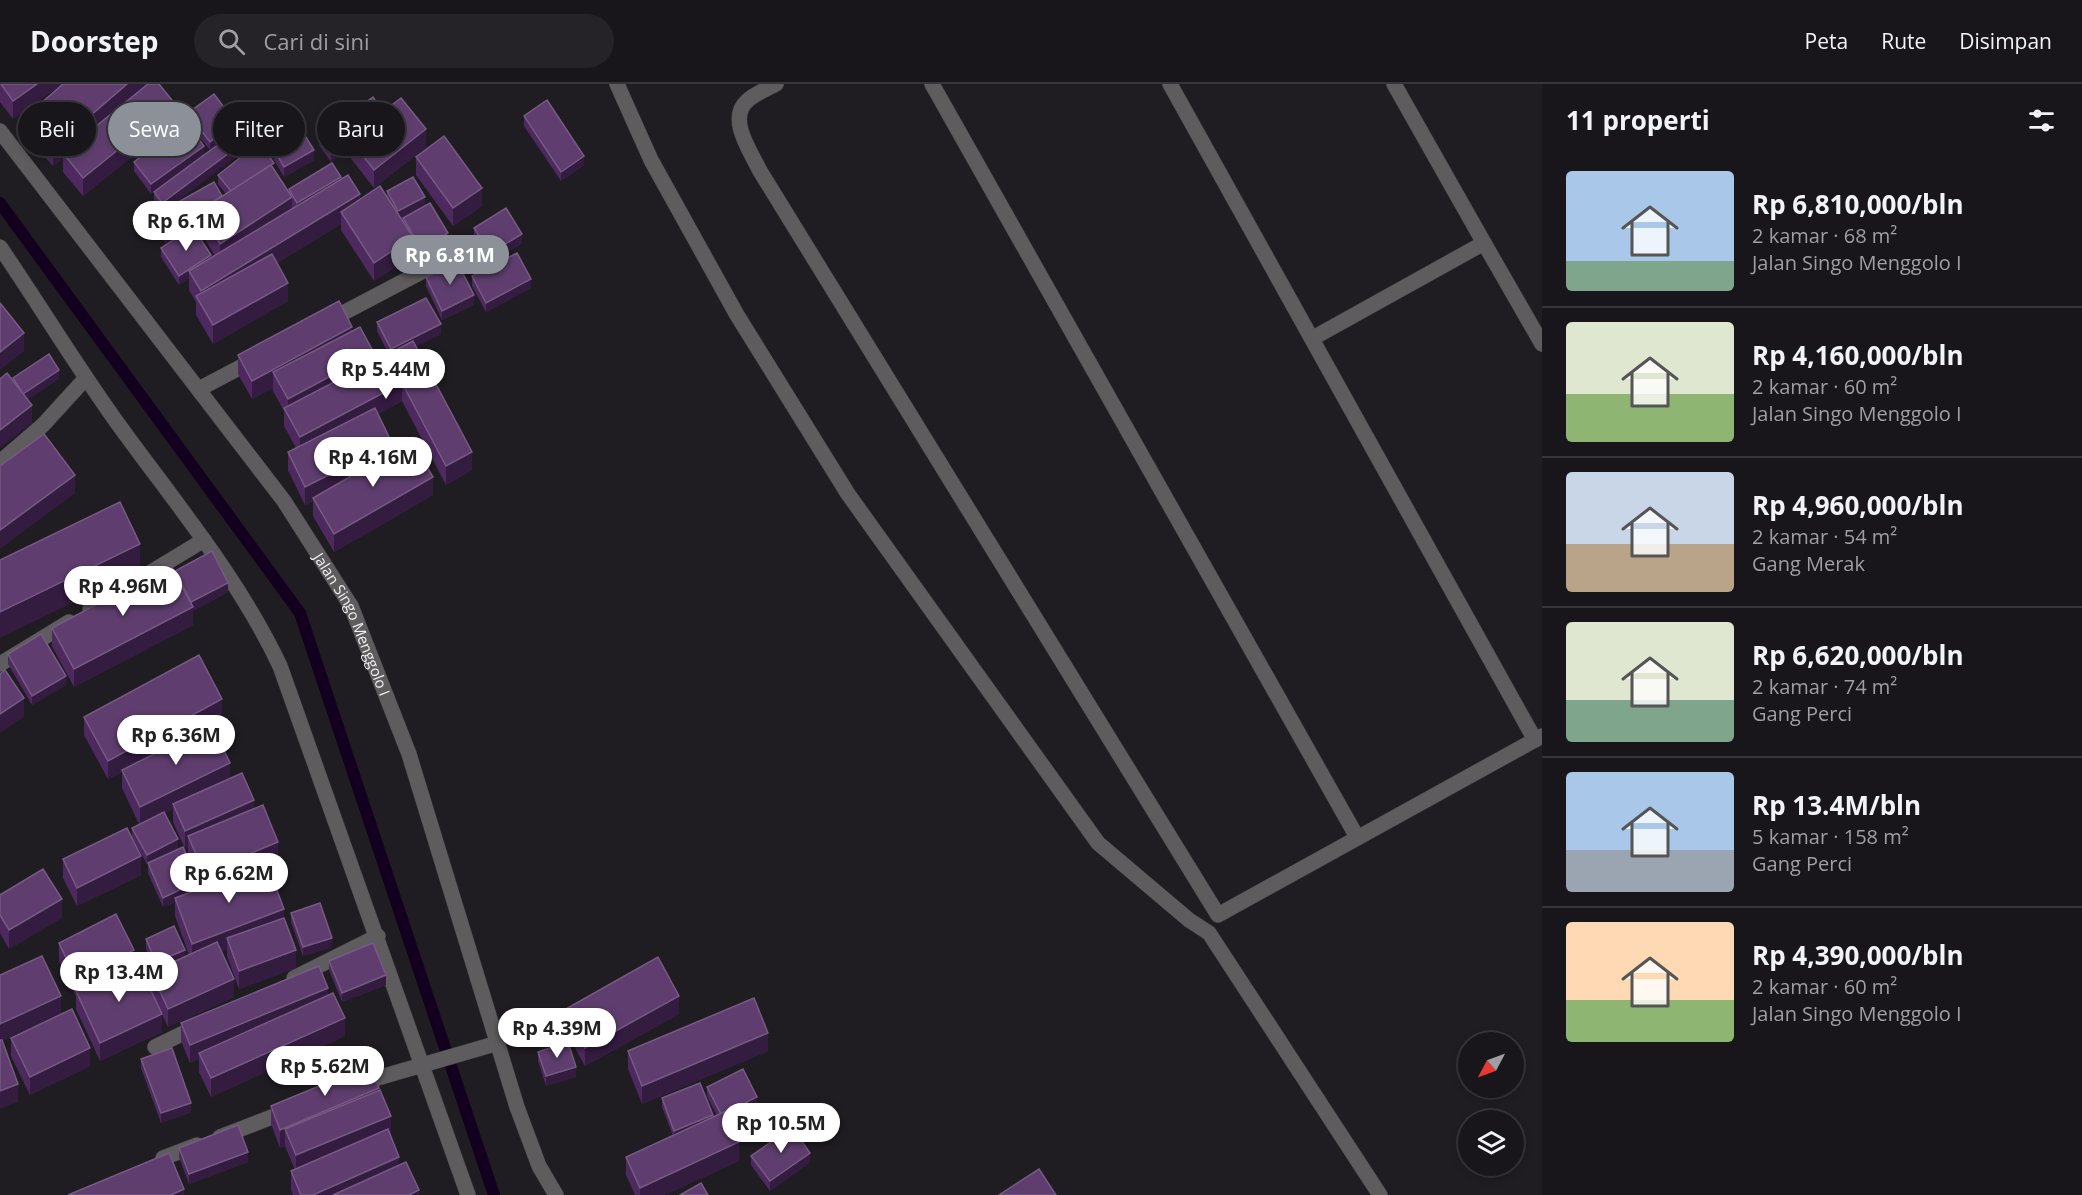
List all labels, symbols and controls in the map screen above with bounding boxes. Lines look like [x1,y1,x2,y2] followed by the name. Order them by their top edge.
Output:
[194,14,614,68] search box
[30,22,158,60] text: Doorstep
[215,25,248,58] icon: search
[263,26,370,56] text: Cari di sini
[1805,27,1848,55] text: Peta
[1881,27,1926,55] text: Rute
[1959,27,2052,55] text: Disimpan
[18,102,96,156] chip: Beli
[108,102,201,156] chip: Sewa
[213,102,305,156] chip: Filter
[317,102,405,156] chip: Baru
[1566,102,1710,138] text: 11 properti
[2025,104,2058,137] icon: filters
[1752,186,1963,222] text: Rp 6,810,000/bln
[1614,195,1686,267] icon: home
[131,201,241,252] pin: Rp 6.1M
[147,207,225,234] text: Rp 6.1M
[1752,222,1897,249] text: 2 kamar · 68 m²
[388,235,512,286] pin: Rp 6.81M
[405,241,495,268] text: Rp 6.81M
[1752,249,1962,276] text: Jalan Singo Menggolo I
[1752,337,1963,373] text: Rp 4,160,000/bln
[1614,346,1686,418] icon: home
[324,349,448,400] pin: Rp 5.44M
[341,355,431,382] text: Rp 5.44M
[1752,373,1897,400] text: 2 kamar · 60 m²
[1752,400,1962,427] text: Jalan Singo Menggolo I
[311,437,435,488] pin: Rp 4.16M
[328,443,418,470] text: Rp 4.16M
[1752,487,1963,523] text: Rp 4,960,000/bln
[1614,496,1686,568] icon: home
[1752,523,1897,550] text: 2 kamar · 54 m²
[308,547,395,699] street label: Jalan Singo Menggolo I
[1752,550,1865,577] text: Gang Merak
[61,566,185,617] pin: Rp 4.96M
[78,572,168,599] text: Rp 4.96M
[1752,637,1963,673] text: Rp 6,620,000/bln
[1614,646,1686,718] icon: home
[1752,673,1897,700] text: 2 kamar · 74 m²
[1752,700,1852,727] text: Gang Perci
[114,715,238,766] pin: Rp 6.36M
[131,721,221,748] text: Rp 6.36M
[1752,787,1921,823] text: Rp 13.4M/bln
[1614,796,1686,868] icon: home
[1752,823,1909,850] text: 5 kamar · 158 m²
[1752,850,1852,877] text: Gang Perci
[167,853,291,904] pin: Rp 6.62M
[184,859,274,886] text: Rp 6.62M
[1752,937,1963,973] text: Rp 4,390,000/bln
[1614,946,1686,1018] icon: home
[57,952,181,1003] pin: Rp 13.4M
[74,958,164,985] text: Rp 13.4M
[1752,973,1897,1000] text: 2 kamar · 60 m²
[1752,1000,1962,1027] text: Jalan Singo Menggolo I
[495,1008,619,1059] pin: Rp 4.39M
[512,1014,602,1041] text: Rp 4.39M
[1458,1032,1524,1098] north arrow
[1458,1032,1524,1176] map controls
[263,1046,387,1097] pin: Rp 5.62M
[280,1052,370,1079] text: Rp 5.62M
[719,1103,843,1154] pin: Rp 10.5M
[736,1109,826,1136] text: Rp 10.5M
[1458,1110,1524,1176] button: layers

